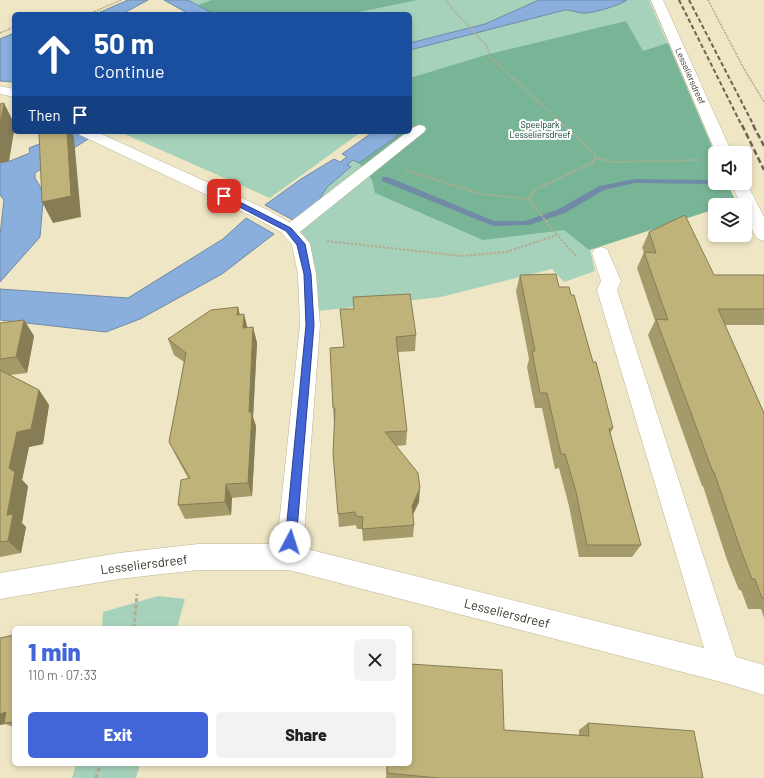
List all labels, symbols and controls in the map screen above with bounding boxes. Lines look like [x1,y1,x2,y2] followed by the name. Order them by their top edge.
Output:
[94,26,154,60] text: 50 m
[28,28,80,80] icon: ahead
[673,46,708,106] street label: Lesseliersdreef
[94,60,165,82] text: Continue
[69,104,91,126] icon: arrive
[28,106,61,124] text: Then
[510,119,570,140] park label: Speelpark Lesseliersdreef
[708,146,752,242] map controls
[708,146,752,190] button: sound
[207,179,241,213] pin
[213,185,235,207] icon: arrive
[708,198,752,242] button: layers
[269,521,311,563] position arrow
[99,551,189,577] street label: Lesseliersdreef
[462,595,552,631] street label: Lesseliersdreef
[28,637,81,666] text: 1 min
[354,639,396,681] button: close
[28,667,97,683] text: 110 m · 07:33
[28,712,208,758] button: Exit
[216,712,396,758] button: Share

